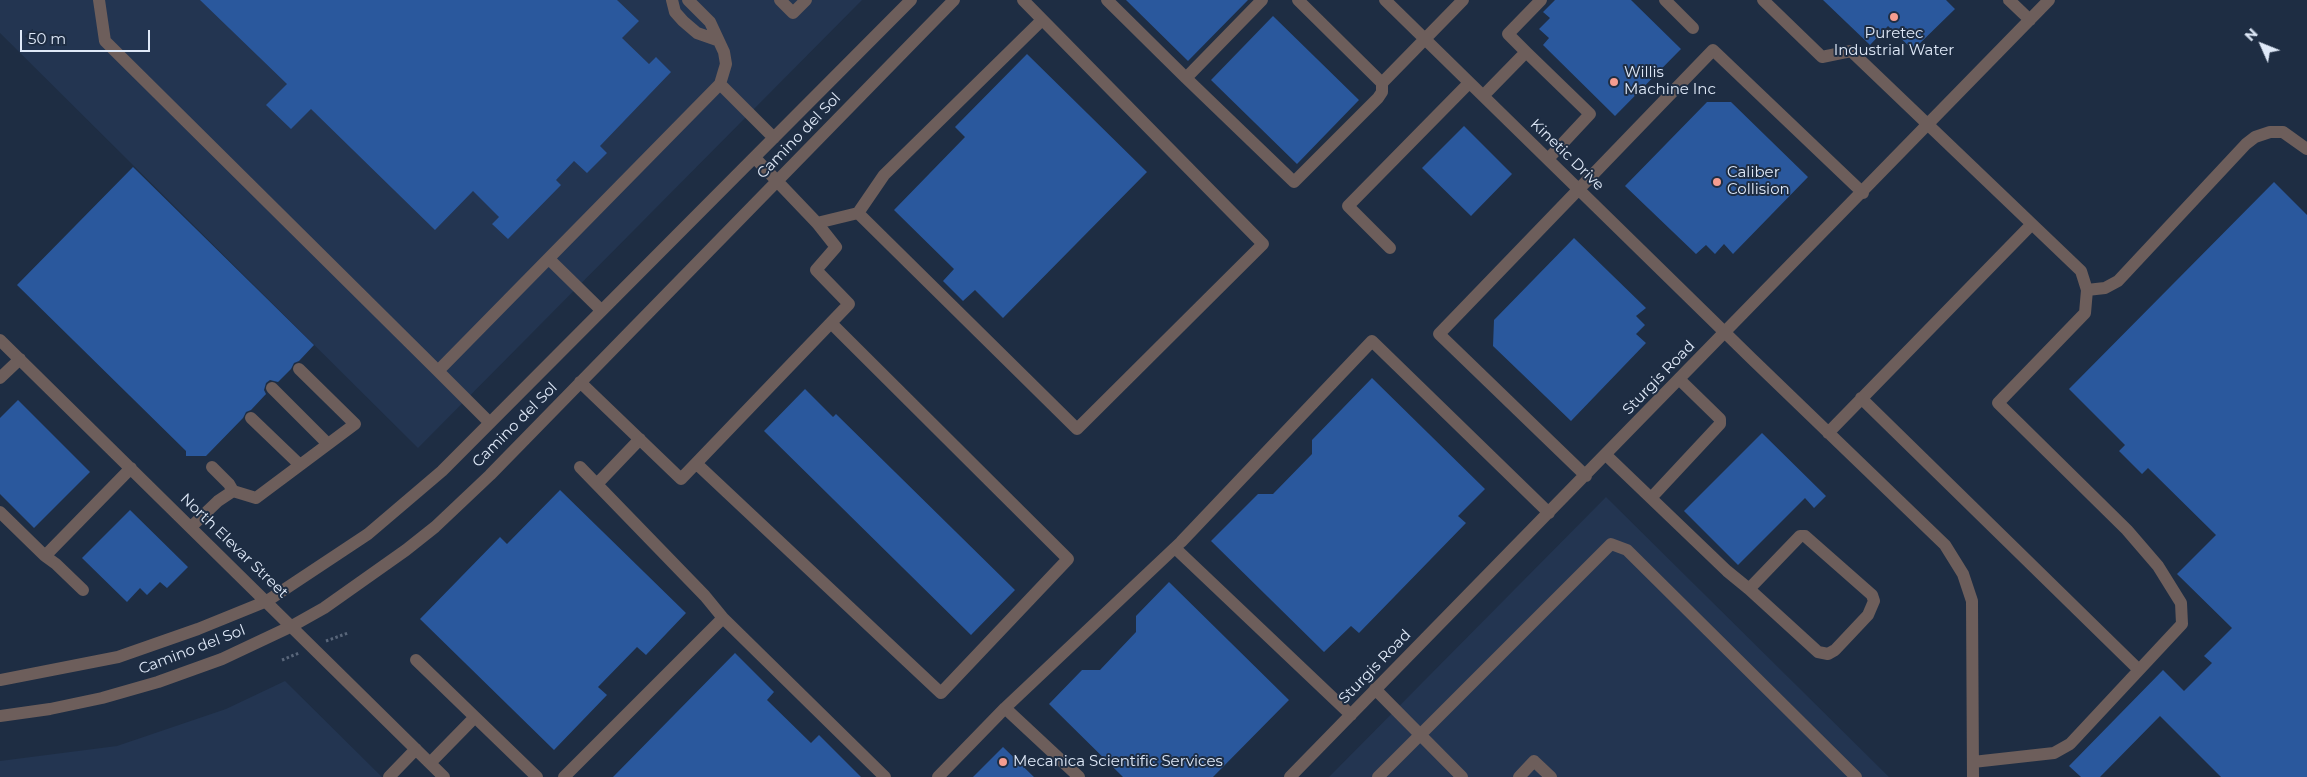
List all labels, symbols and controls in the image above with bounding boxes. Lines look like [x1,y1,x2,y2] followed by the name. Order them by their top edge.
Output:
[1888,11,1900,23] marker: Puretec Industrial Water
[22,20,152,52] scale bar
[2237,20,2287,70] north arrow
[2241,24,2262,45] text: N
[1834,25,1954,60] place label: Puretec Industrial Water
[28,29,66,48] text: 50 m
[1624,64,1716,99] place label: Willis Machine Inc
[1608,76,1620,88] marker: Willis Machine Inc
[753,89,845,183] street label: Camino del Sol
[1526,115,1608,195] street label: Kinetic Drive
[1727,164,1790,199] place label: Caliber Collision
[1711,176,1723,188] marker: Caliber Collision
[1619,337,1699,419] street label: Sturgis Road
[469,379,561,471] street label: Camino del Sol
[176,490,292,602] street label: North Elevar Street
[136,621,248,679] street label: Camino del Sol
[1335,626,1415,708] street label: Sturgis Road
[1013,753,1223,771] place label: Mecanica Scientific Services
[997,756,1009,768] marker: Mecanica Scientific Services

